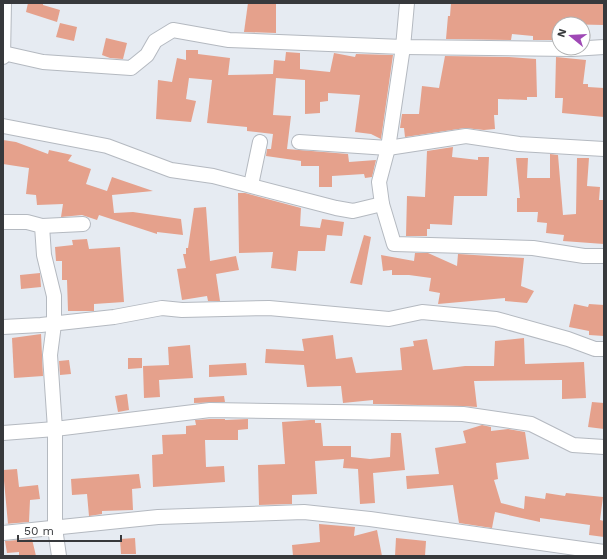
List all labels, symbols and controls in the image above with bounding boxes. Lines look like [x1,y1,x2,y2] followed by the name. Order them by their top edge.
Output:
[551,16,591,56] north arrow
[555,27,569,39] text: N
[18,517,121,543] scale bar
[24,524,54,538] text: 50 m

